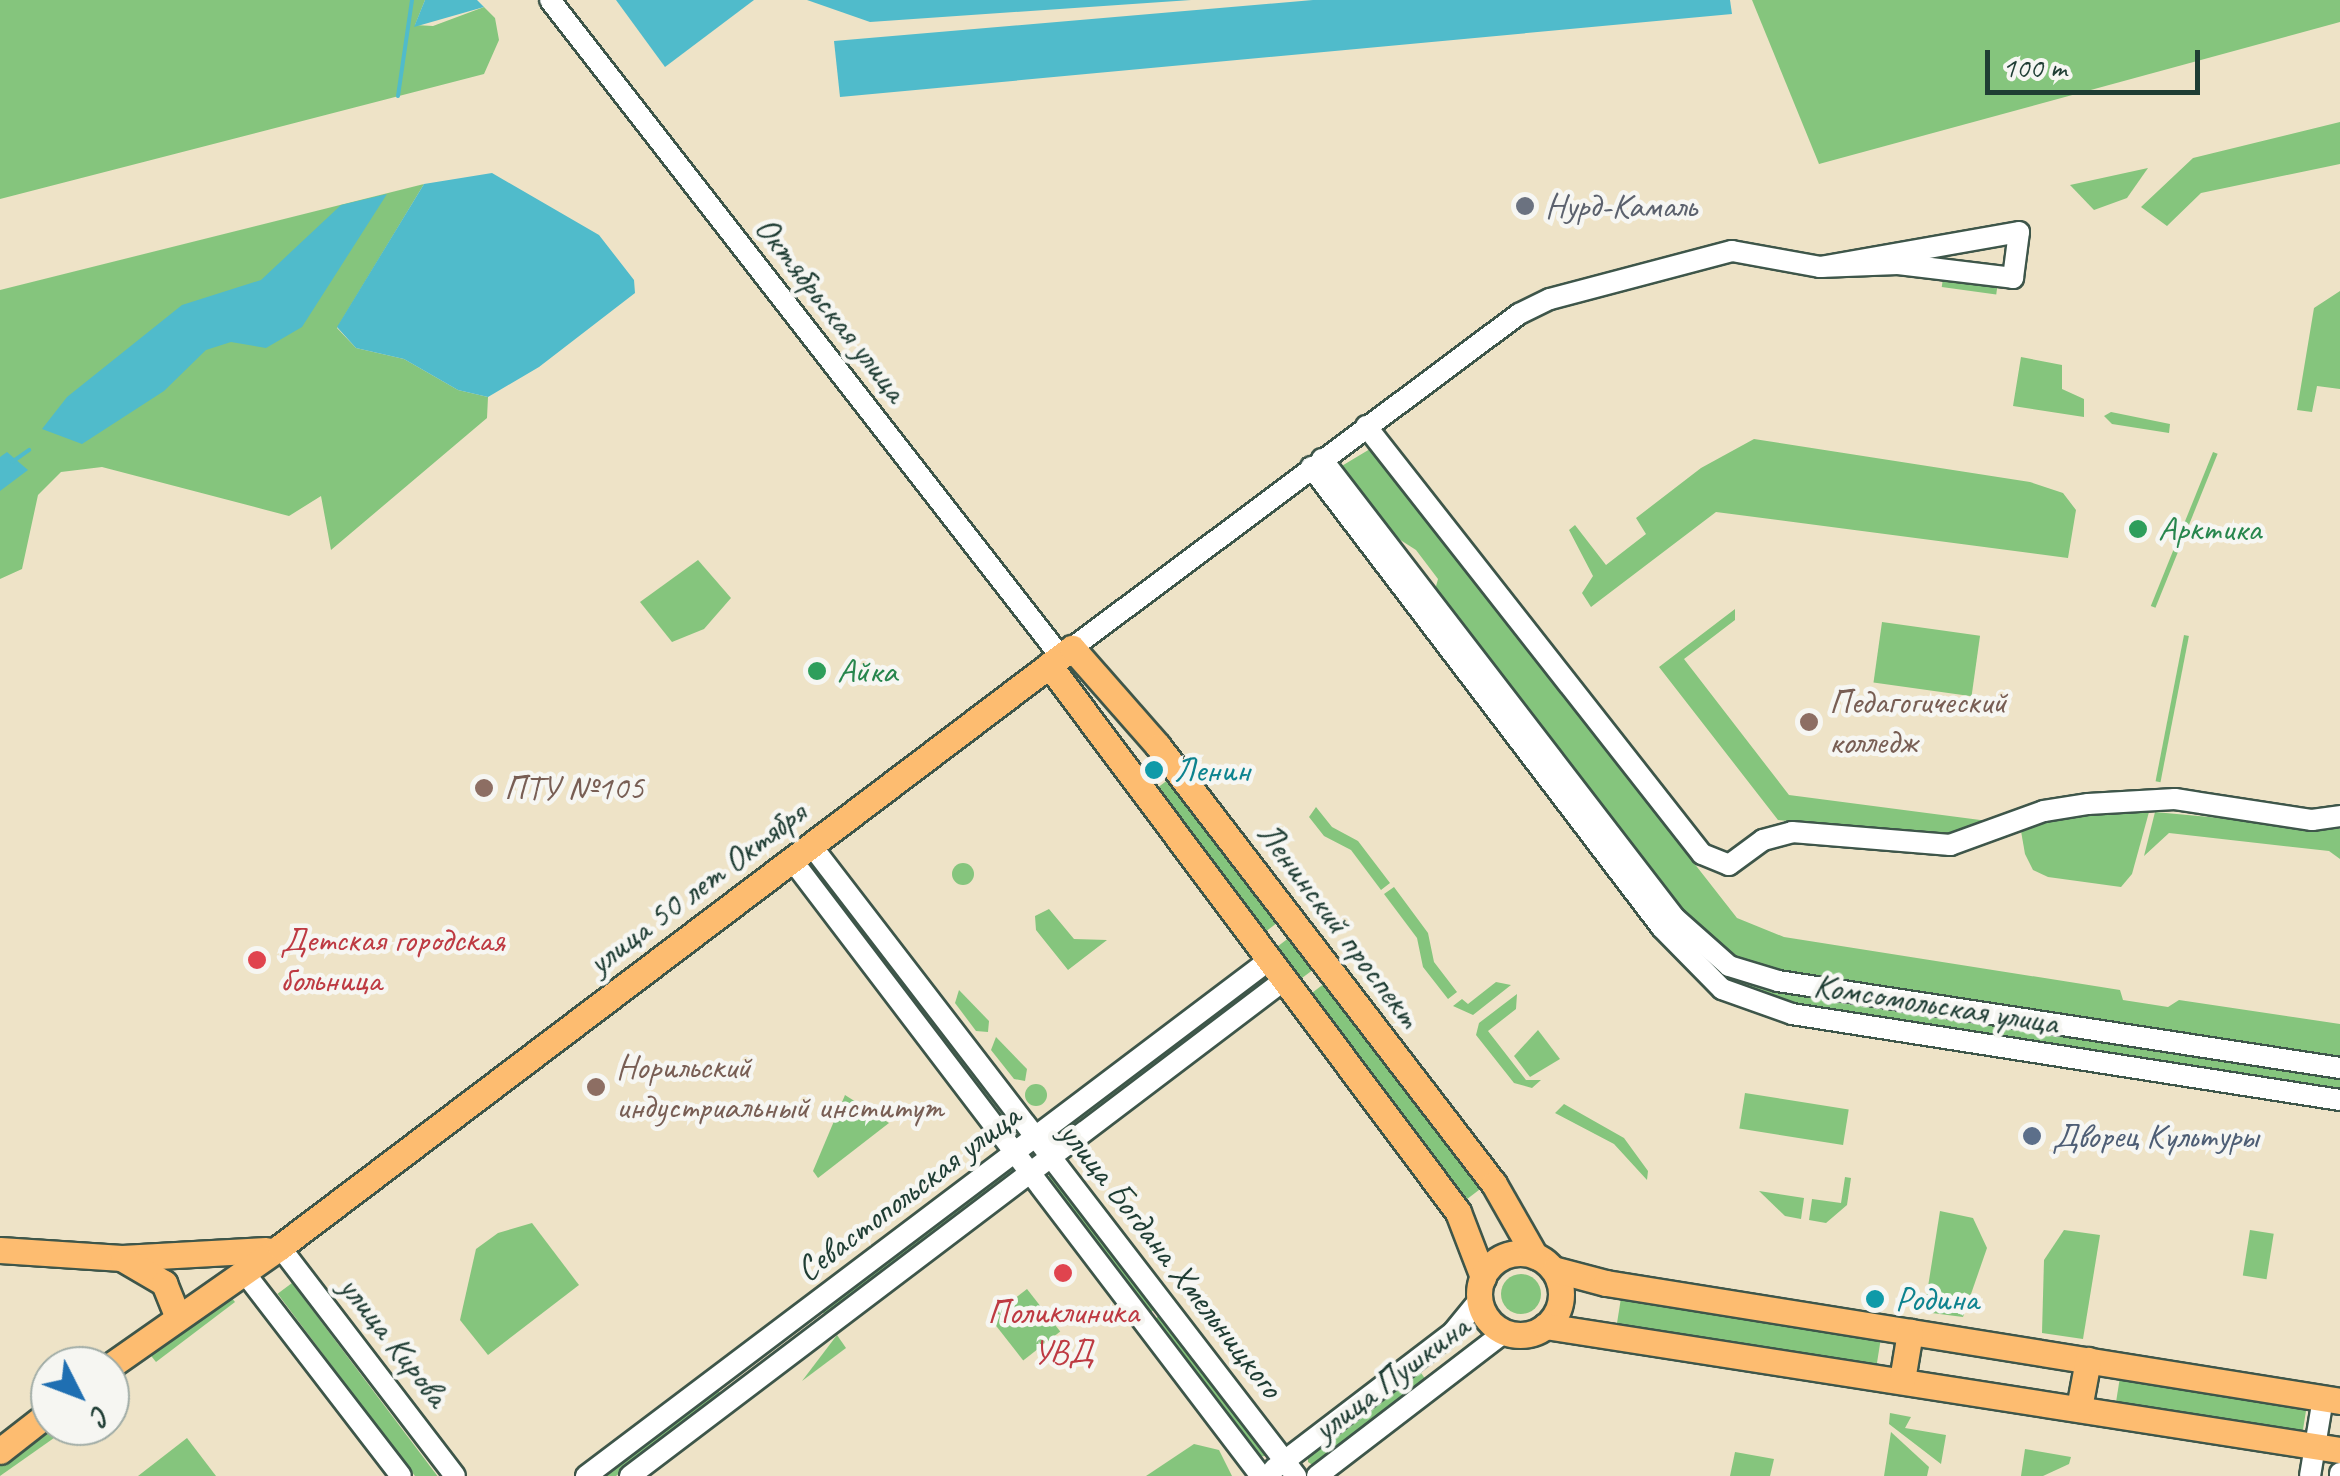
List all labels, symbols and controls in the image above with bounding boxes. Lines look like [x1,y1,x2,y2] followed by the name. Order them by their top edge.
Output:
[1990,30,2205,92] scale bar
[2002,48,2067,86] text: 100 m
[1545,185,1697,227] place label: Нурд-Камаль
[1514,195,1536,217] marker: Нурд-Камаль
[745,207,917,411] street label: Октябрьская улица
[2158,508,2261,550] place label: Арктика
[2127,518,2149,540] marker: Арктика
[837,650,897,692] place label: Айка
[806,660,828,682] marker: Айка
[1829,681,2006,763] place label: Педагогический колледж
[1798,711,1820,733] marker: Педагогический колледж
[1174,749,1250,791] place label: Ленин
[1143,759,1165,781] marker: Ленин
[504,767,644,809] place label: ПТУ №105
[473,777,495,799] marker: ПТУ №105
[577,791,817,985] street label: улица 50 лет Октября
[1248,814,1430,1036] street label: Ленинский проспект
[280,919,505,1001] place label: Детская городская больница
[244,947,270,973] marker: Детская городская больница
[1809,964,2063,1044] street label: Комсомольская улица
[616,1046,944,1128] place label: Норильский индустриальный институт
[585,1076,607,1098] marker: Норильский индустриальный институт
[788,1095,1028,1291] street label: Севастопольская улица
[1051,1114,1291,1406] street label: улица Богдана Хмельницкого
[2052,1115,2257,1157] place label: Дворец Культуры
[2021,1125,2043,1147] marker: Дворец Культуры
[1050,1260,1076,1286] marker: Поликлиника УВД
[330,1267,458,1415] street label: улица Кирова
[1895,1278,1978,1320] place label: Родина
[1864,1288,1886,1310] marker: Родина
[987,1291,1139,1373] place label: Поликлиника УВД
[1304,1305,1478,1451] street label: улица Пушкина
[30,1346,130,1446] north arrow
[84,1398,119,1432] text: С

